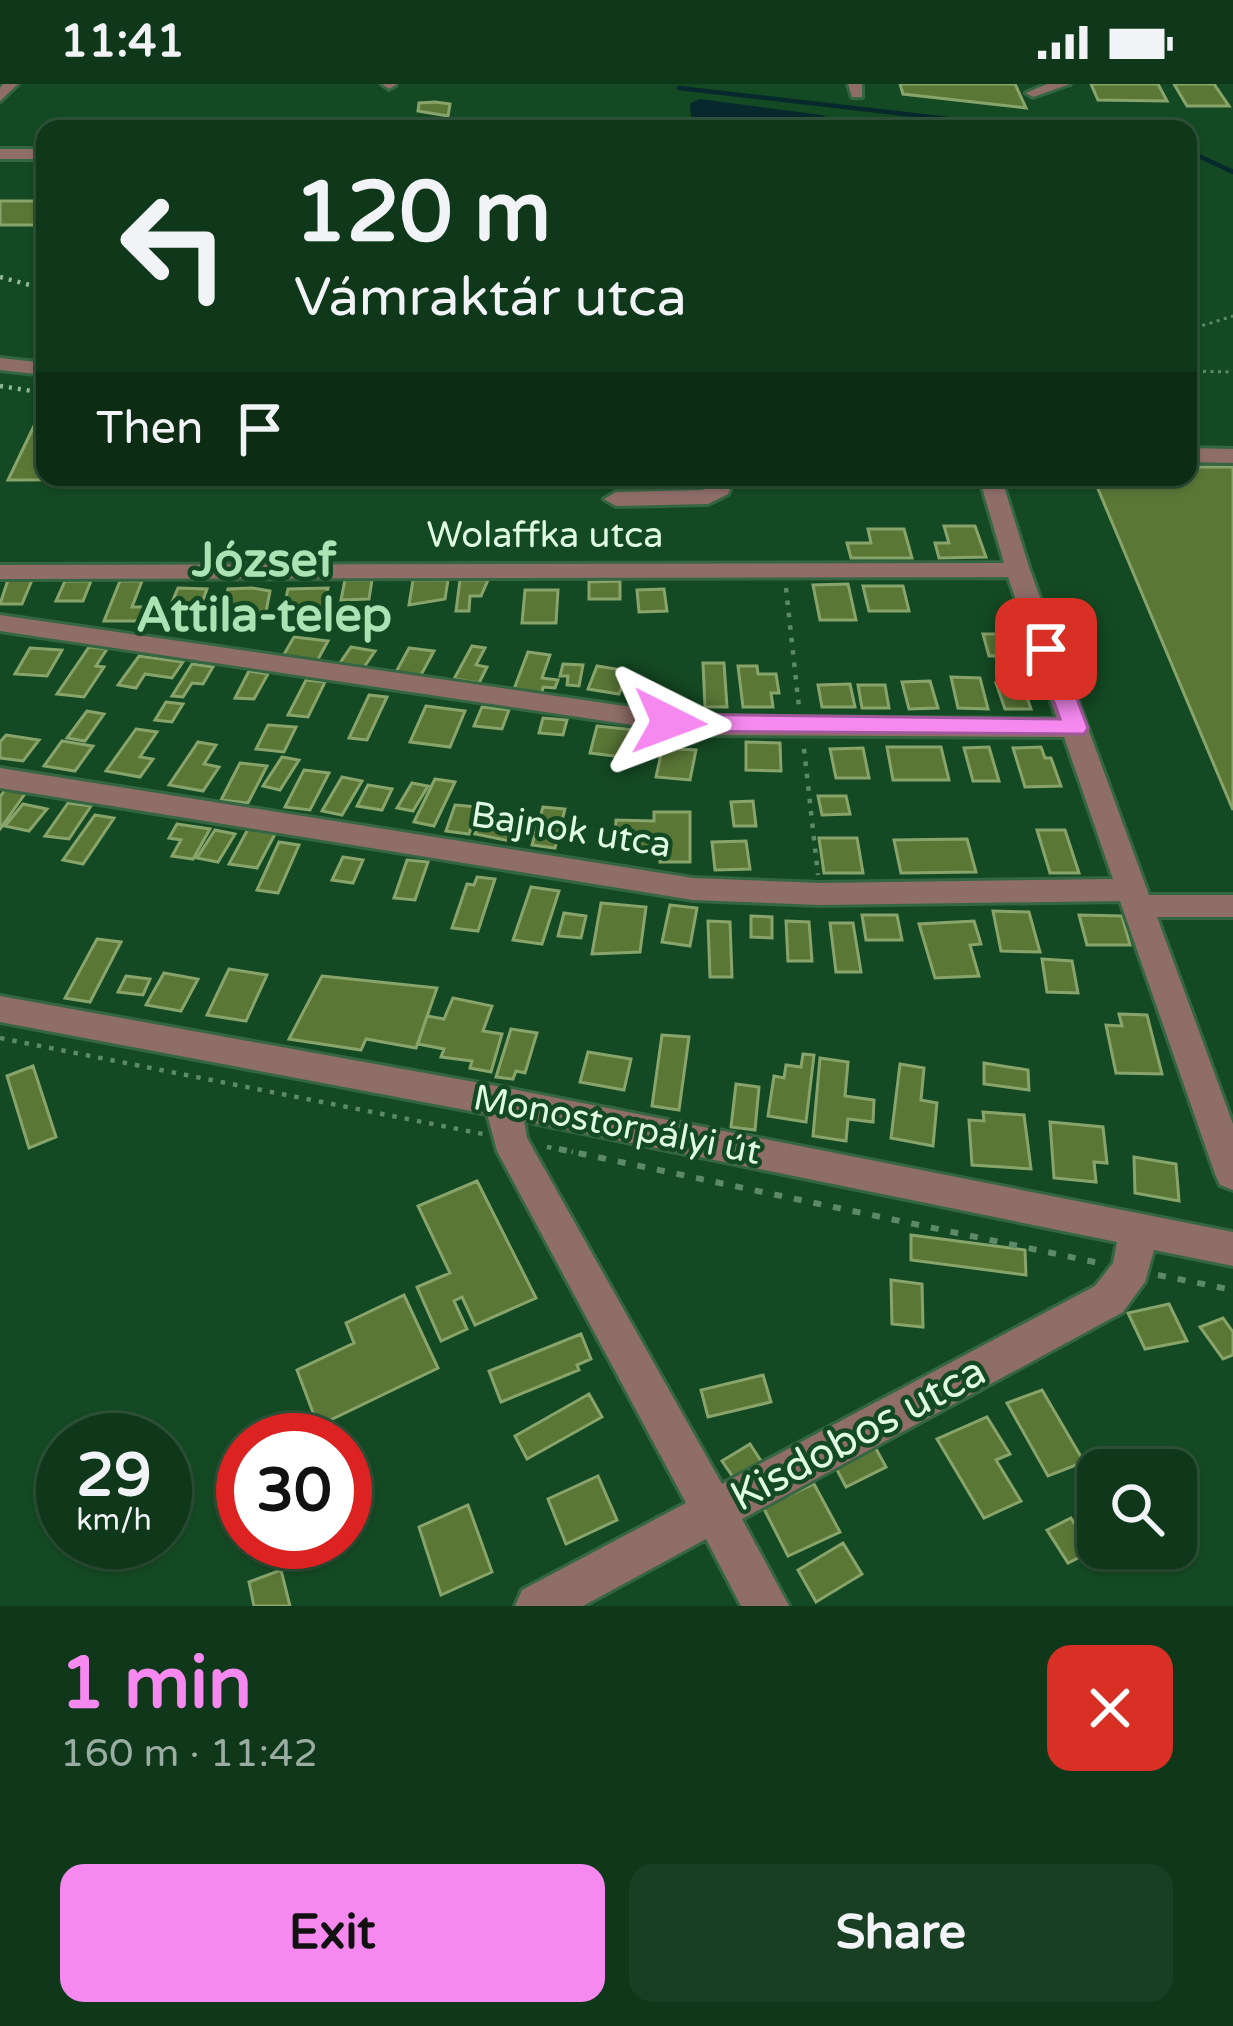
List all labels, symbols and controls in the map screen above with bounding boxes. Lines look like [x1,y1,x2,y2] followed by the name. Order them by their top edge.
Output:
[60,15,185,69] text: 11:41
[294,163,551,264] text: 120 m
[96,168,252,324] icon: left
[294,265,687,330] text: Vámraktár utca
[227,396,293,462] icon: arrive
[96,402,203,456] text: Then
[427,514,663,557] street label: Wolaffka utca
[136,532,392,645] district label: József Attila-telep
[995,598,1097,700] pin
[1013,616,1079,682] icon: arrive
[606,659,732,785] position arrow
[468,793,674,867] street label: Bajnok utca
[470,1076,764,1174] street label: Monostorpályi út
[722,1345,994,1523] street label: Kisdobos utca
[216,1413,372,1569] speed limit sign: 30
[76,1440,152,1512] text: 29
[1077,1449,1197,1569] map controls
[1077,1449,1197,1569] button: search
[76,1502,152,1539] text: km/h
[60,1641,252,1728] text: 1 min
[1047,1645,1173,1771] button: close
[60,1730,318,1777] text: 160 m · 11:42
[60,1864,605,2002] button: Exit
[629,1864,1173,2002] button: Share

